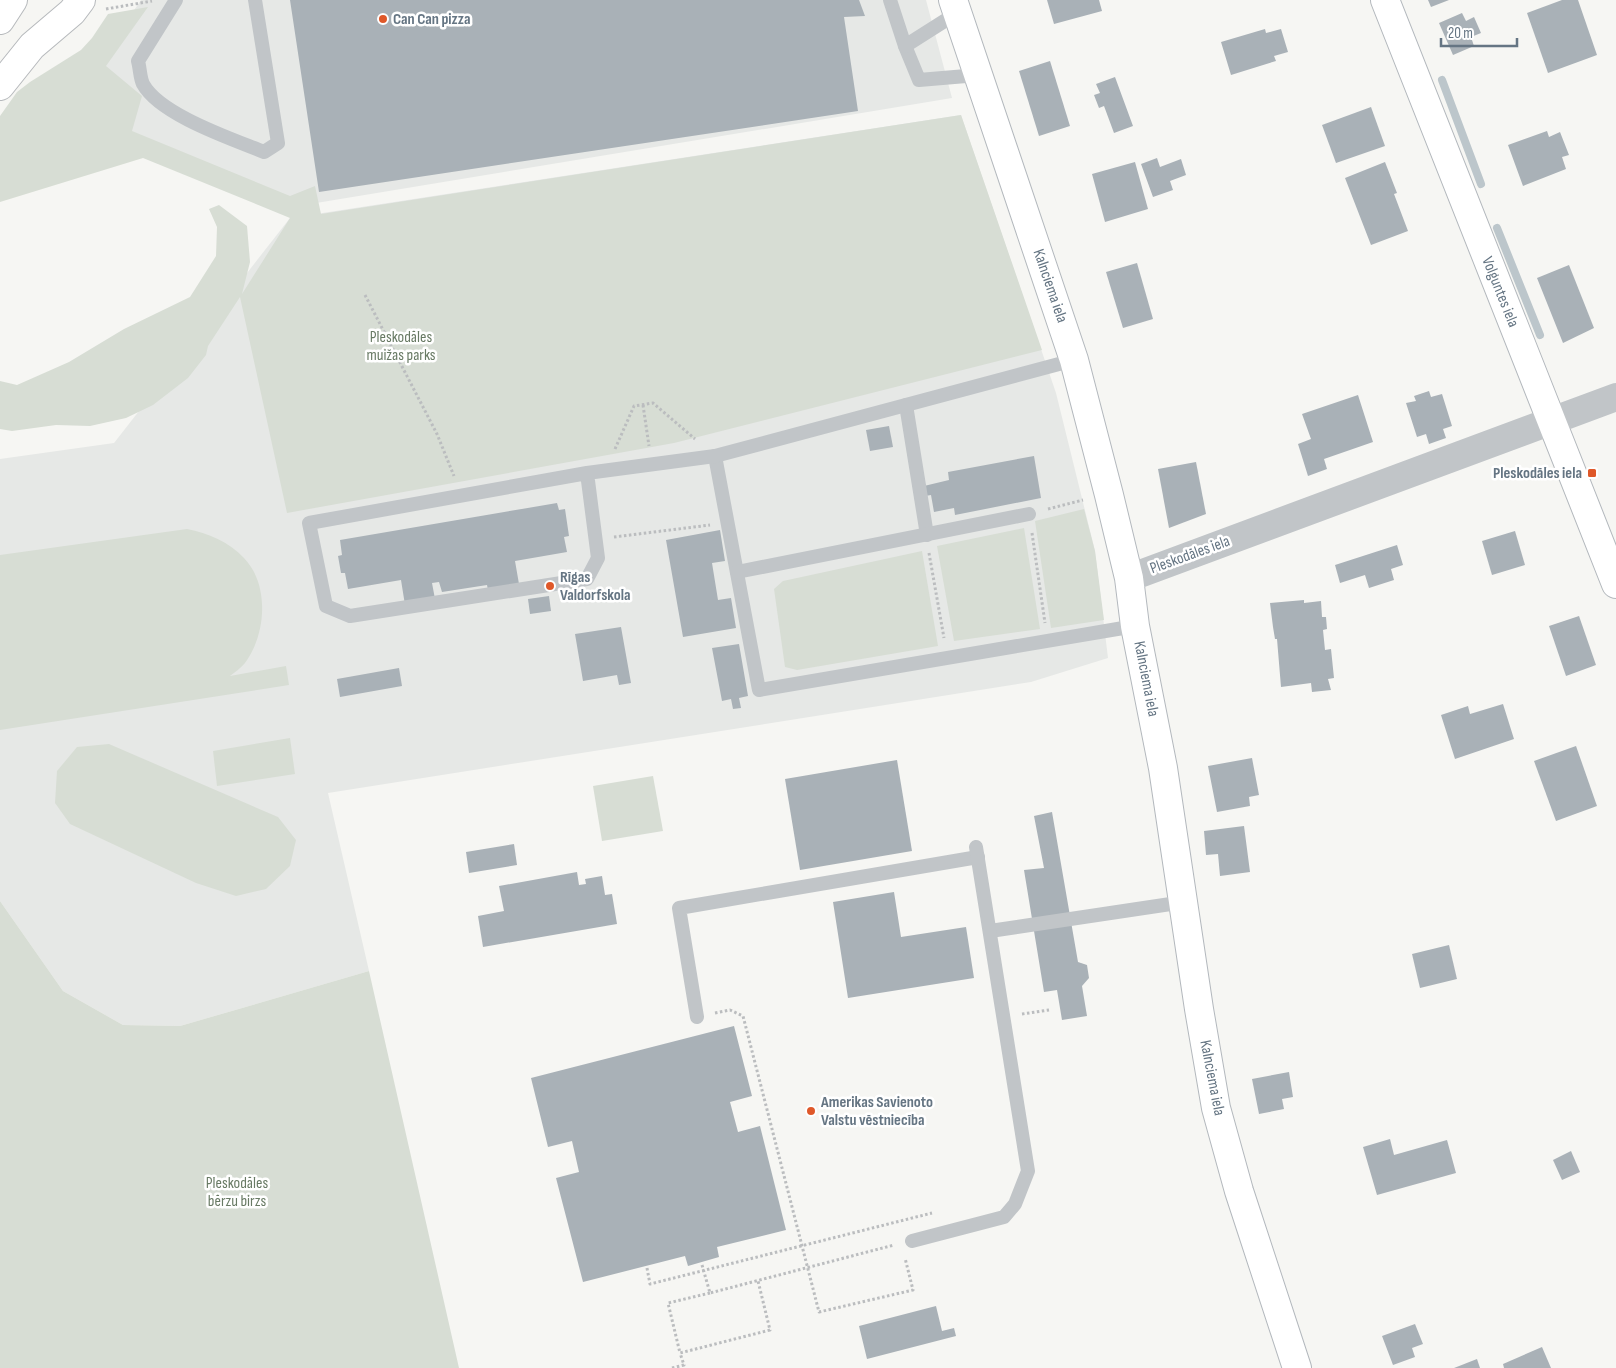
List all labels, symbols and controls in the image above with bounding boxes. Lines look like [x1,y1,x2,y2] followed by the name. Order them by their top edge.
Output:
[393,10,470,29] place label: Can Can pizza
[377,13,389,25] marker: Can Can pizza
[1441,15,1517,47] scale bar
[1448,24,1473,43] text: 20 m
[1029,247,1071,325] street label: Kalnciema iela
[1477,254,1523,330] street label: Volguntes iela
[366,328,436,365] park label: Pleskodāles muižas parks
[1493,464,1582,483] place label: Pleskodāles iela
[1586,467,1598,479] marker: Pleskodāles iela
[1148,532,1232,578] street label: Pleskodāles iela
[560,568,631,605] place label: Rīgas Valdorfskola
[544,580,556,592] marker: Rīgas Valdorfskola
[1129,640,1163,718] street label: Kalnciema iela
[1195,1039,1229,1117] street label: Kalnciema iela
[820,1093,933,1130] place label: Amerikas Savienoto Valstu vēstniecība
[805,1105,817,1117] marker: Amerikas Savienoto Valstu vēstniecība
[206,1174,268,1211] park label: Pleskodāles bērzu birzs

